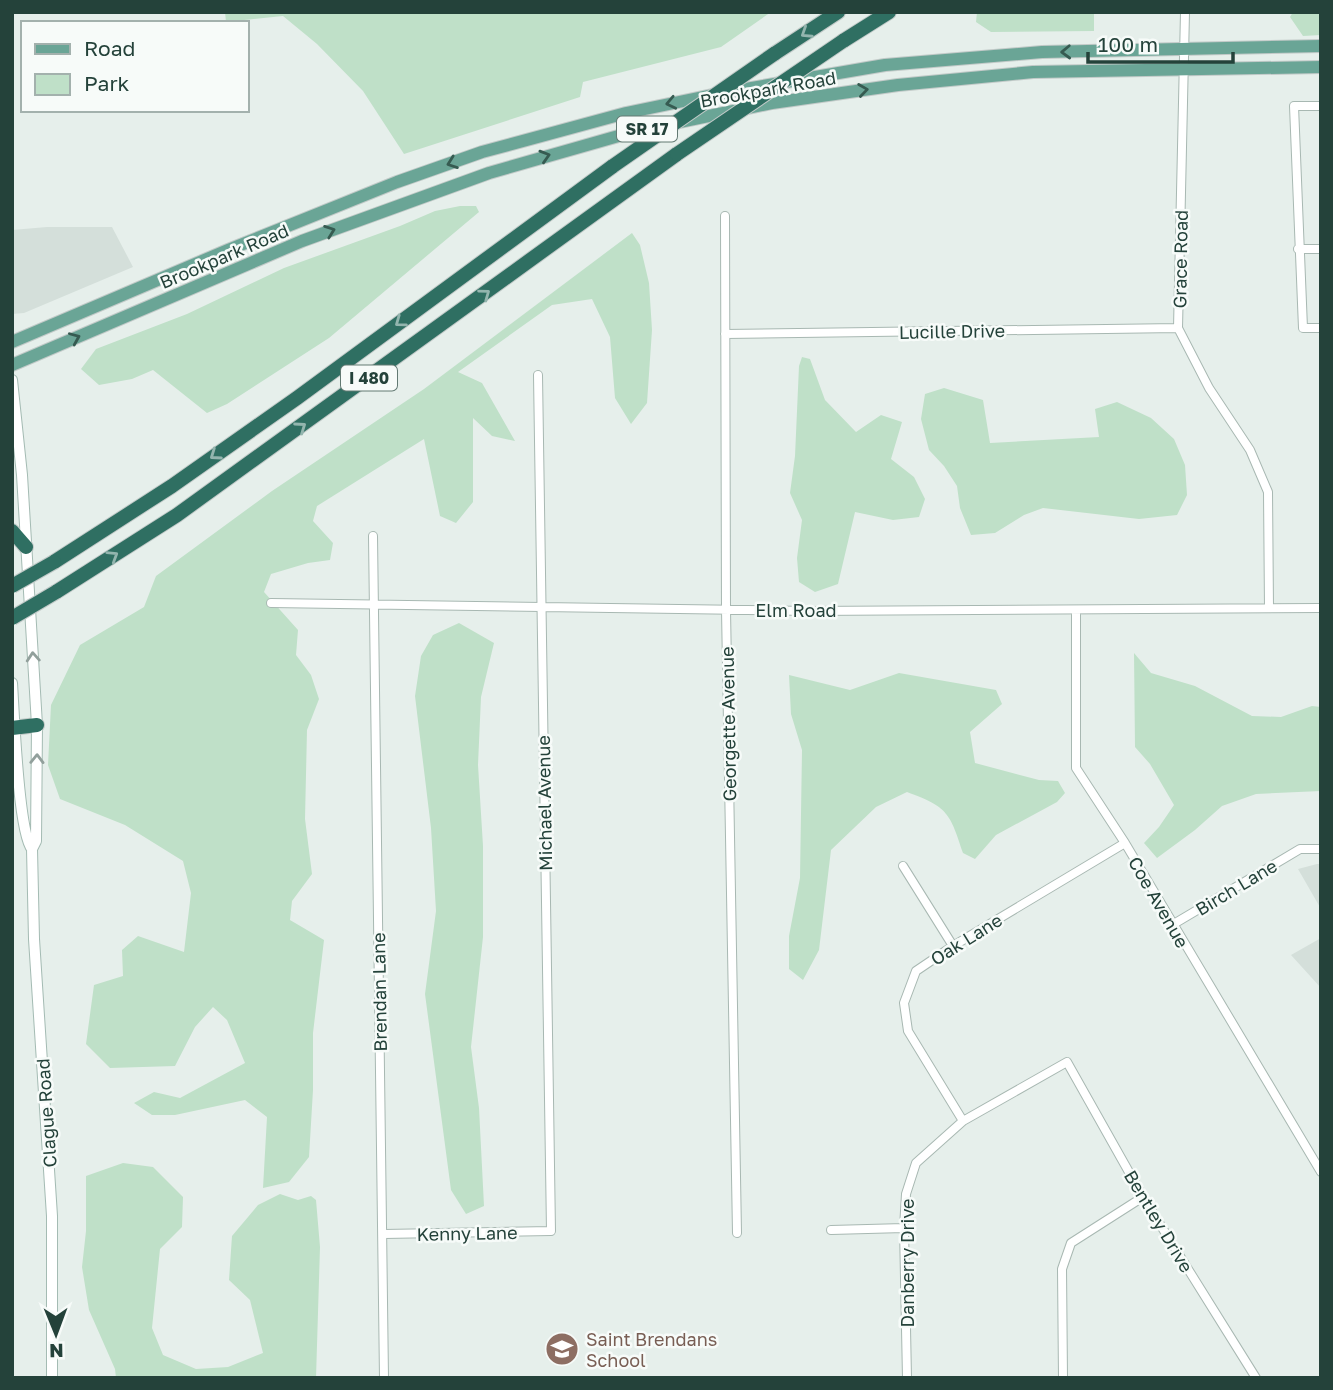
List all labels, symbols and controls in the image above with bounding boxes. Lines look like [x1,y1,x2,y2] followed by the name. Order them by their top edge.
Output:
[21,21,248,112] legend
[1088,21,1233,65] scale bar
[801,25,814,38] one-way arrow
[1098,31,1158,57] text: 100 m
[84,35,135,61] text: Road
[1061,44,1072,59] one-way arrow
[698,66,838,112] street label: Brookpark Road
[84,70,130,96] text: Park
[857,83,869,98] one-way arrow
[665,94,677,109] one-way arrow
[617,116,677,141] road number: SR 17
[538,150,550,165] one-way arrow
[446,154,458,168] one-way arrow
[1168,210,1192,308] street label: Grace Road
[156,219,292,293] street label: Brookpark Road
[323,225,335,239] one-way arrow
[477,289,490,302] one-way arrow
[395,314,407,327] one-way arrow
[899,319,1005,343] street label: Lucille Drive
[68,332,80,346] one-way arrow
[341,366,397,390] road number: I 480
[293,423,306,436] one-way arrow
[210,447,223,459] one-way arrow
[105,551,118,564] one-way arrow
[755,599,837,621] street label: Elm Road
[716,646,740,802] street label: Georgette Avenue
[26,651,41,662] one-way arrow
[532,735,556,871] street label: Michael Avenue
[29,754,45,764] one-way arrow
[1124,853,1194,951] street label: Coe Avenue
[1191,854,1281,920] street label: Birch Lane
[926,908,1006,970] street label: Oak Lane
[367,932,391,1052] street label: Brendan Lane
[31,1058,61,1168] street label: Clague Road
[1120,1166,1198,1276] street label: Bentley Drive
[896,1198,918,1328] street label: Danberry Drive
[416,1221,518,1245] street label: Kenny Lane
[21,1299,91,1369] north arrow
[586,1328,717,1371] place label: Saint Brendans School
[543,1330,581,1368] school or university icon: Saint Brendans School
[49,1340,64,1363] text: N

